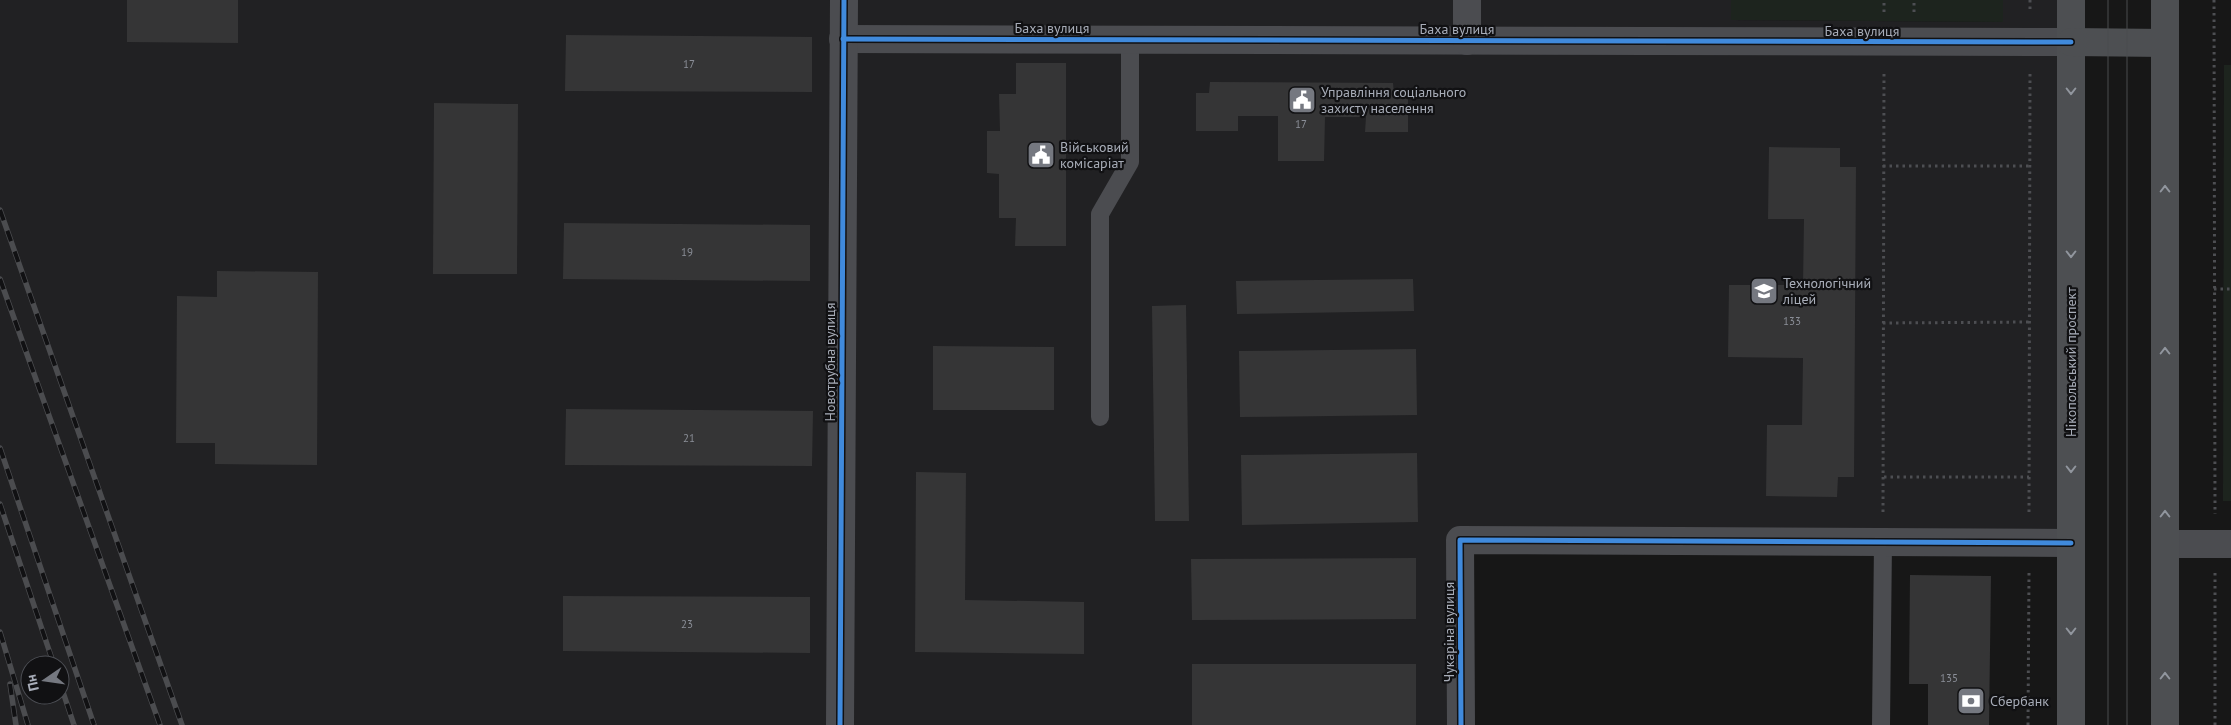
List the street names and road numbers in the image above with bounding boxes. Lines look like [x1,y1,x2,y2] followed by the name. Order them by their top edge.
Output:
[1015,19,1089,37] street label: Баха вулиця
[1420,20,1494,38] street label: Баха вулиця
[1825,22,1899,40] street label: Баха вулиця
[2062,287,2080,437] street label: Нікопольський проспект
[821,303,839,421] street label: Новотрубна вулиця
[1440,582,1458,682] street label: Чукаріна вулиця

